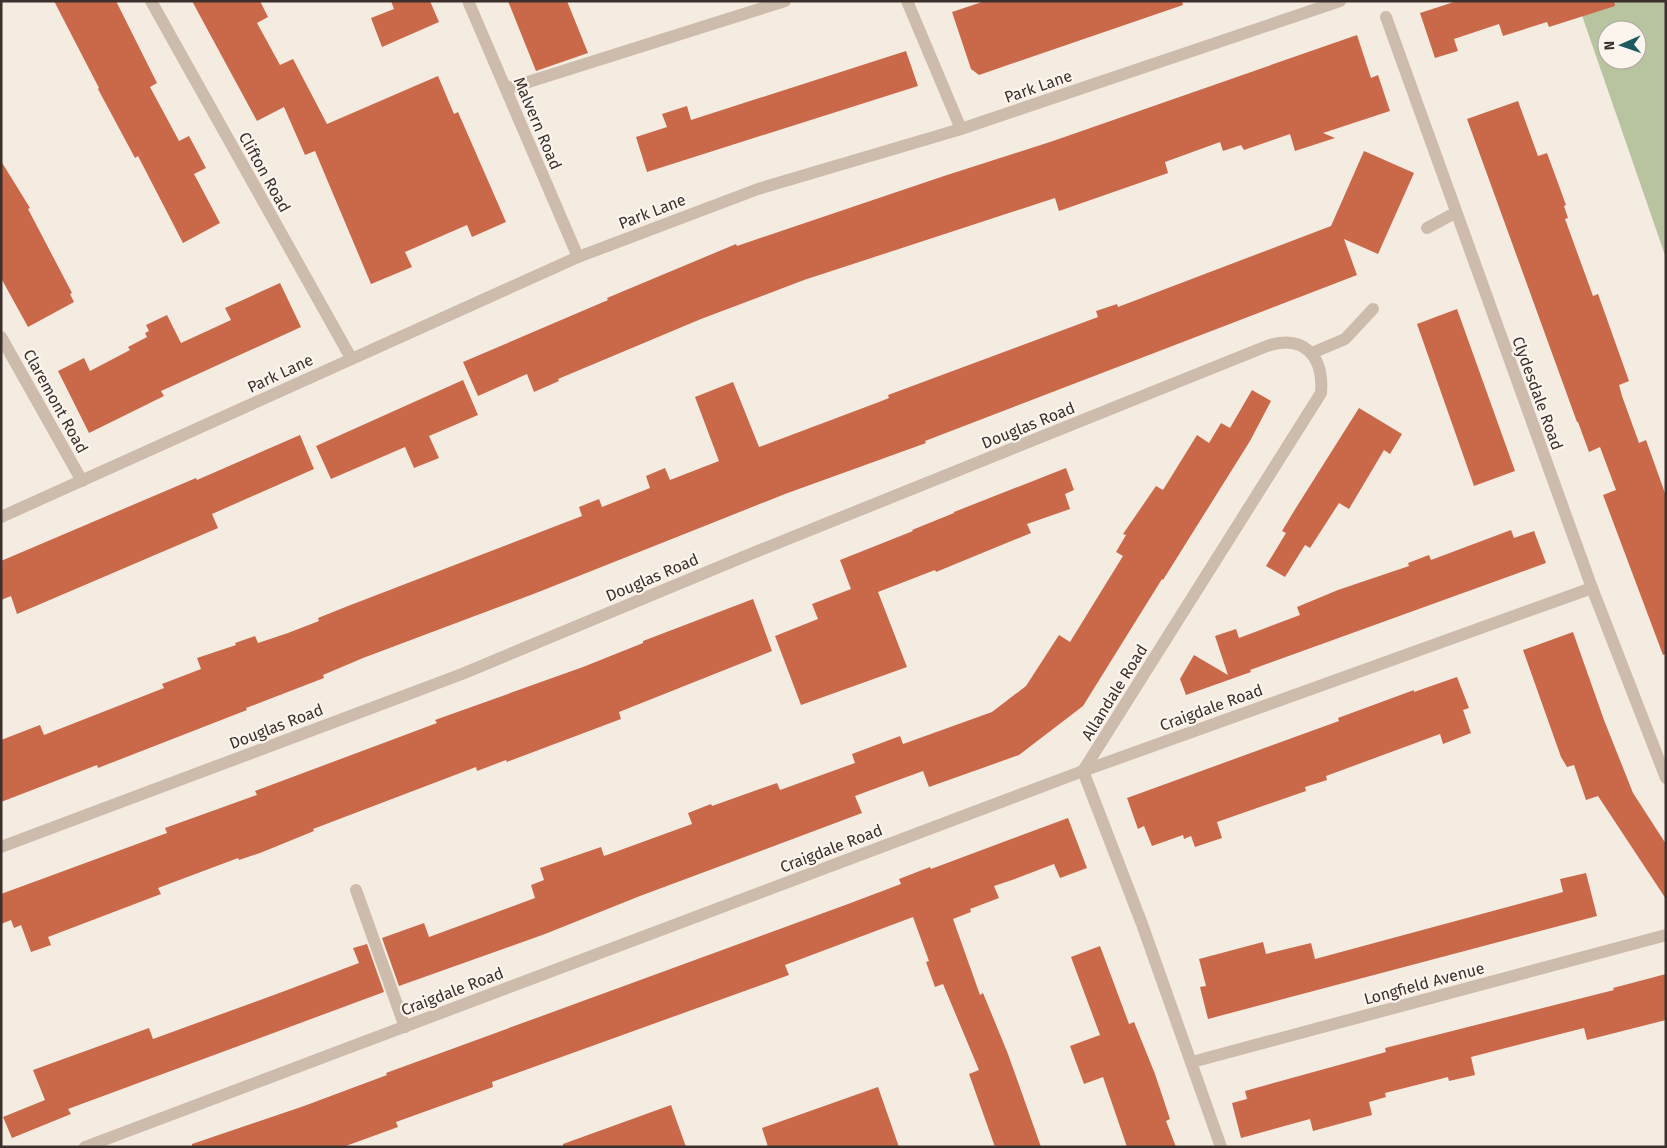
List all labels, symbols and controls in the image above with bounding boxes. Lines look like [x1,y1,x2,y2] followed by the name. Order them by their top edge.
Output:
[1597,20,1647,70] north arrow
[1601,40,1618,50] text: N
[1002,66,1075,107] street label: Park Lane
[510,74,566,172] street label: Malvern Road
[235,129,294,216] street label: Clifton Road
[616,190,688,233] street label: Park Lane
[1508,334,1567,453] street label: Clydesdale Road
[19,346,92,457] street label: Claremont Road
[244,350,316,397] street label: Park Lane
[979,398,1078,453] street label: Douglas Road
[603,549,701,606] street label: Douglas Road
[1077,641,1151,744] street label: Allandale Road
[1157,680,1265,735] street label: Craigdale Road
[227,700,326,753] street label: Douglas Road
[777,820,885,877] street label: Craigdale Road
[1362,958,1487,1009] street label: Longfield Avenue
[398,963,506,1020] street label: Craigdale Road

